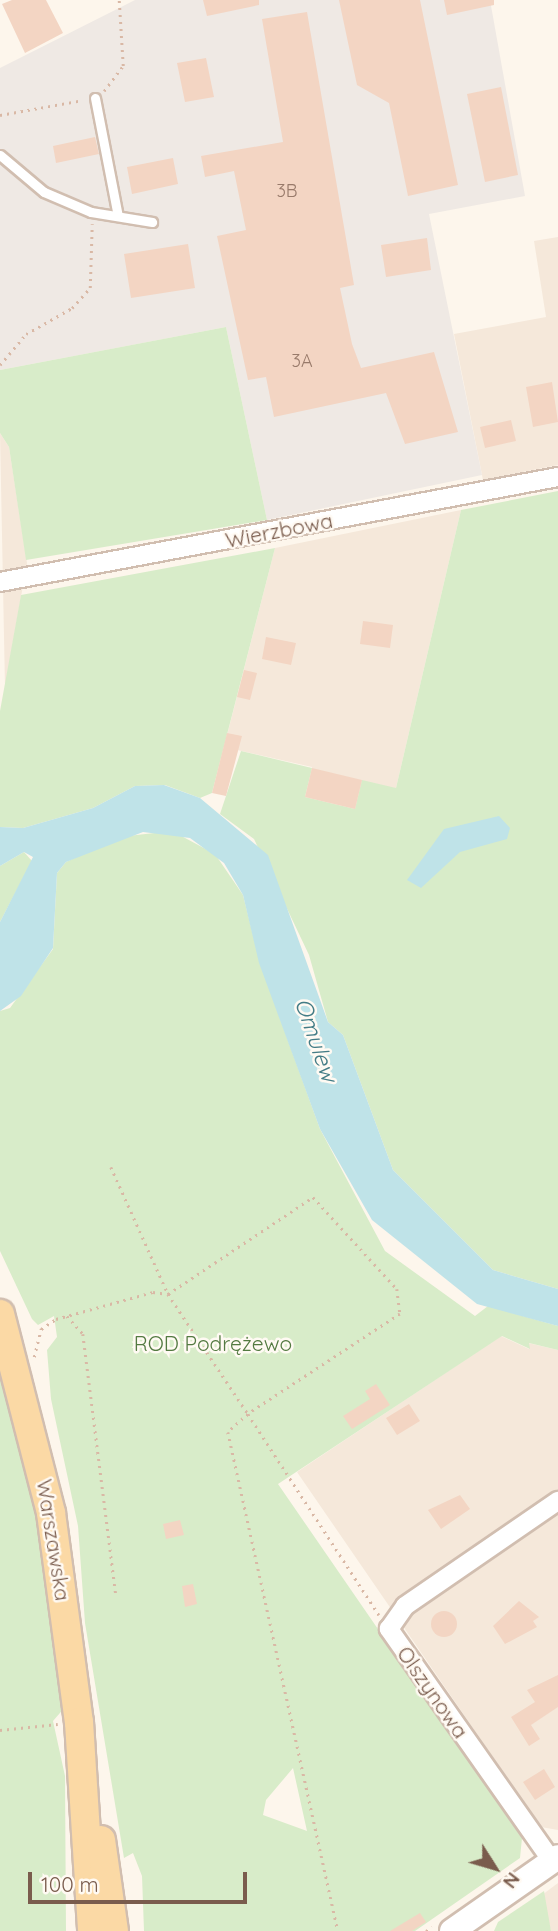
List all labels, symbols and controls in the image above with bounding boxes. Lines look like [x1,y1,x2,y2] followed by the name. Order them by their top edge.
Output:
[276,180,298,202] house number: 3B
[291,350,313,372] house number: 3A
[223,507,335,553] street label: Wierzbowa
[289,994,343,1086] water label: Omulew
[134,1330,292,1356] park label: ROD Podrężewo
[32,1477,76,1603] street label: Warszawska
[392,1641,474,1743] street label: Olszynowa
[460,1833,530,1903] north arrow
[32,1857,250,1901] scale bar
[498,1868,526,1893] text: N
[41,1871,99,1897] text: 100 m

